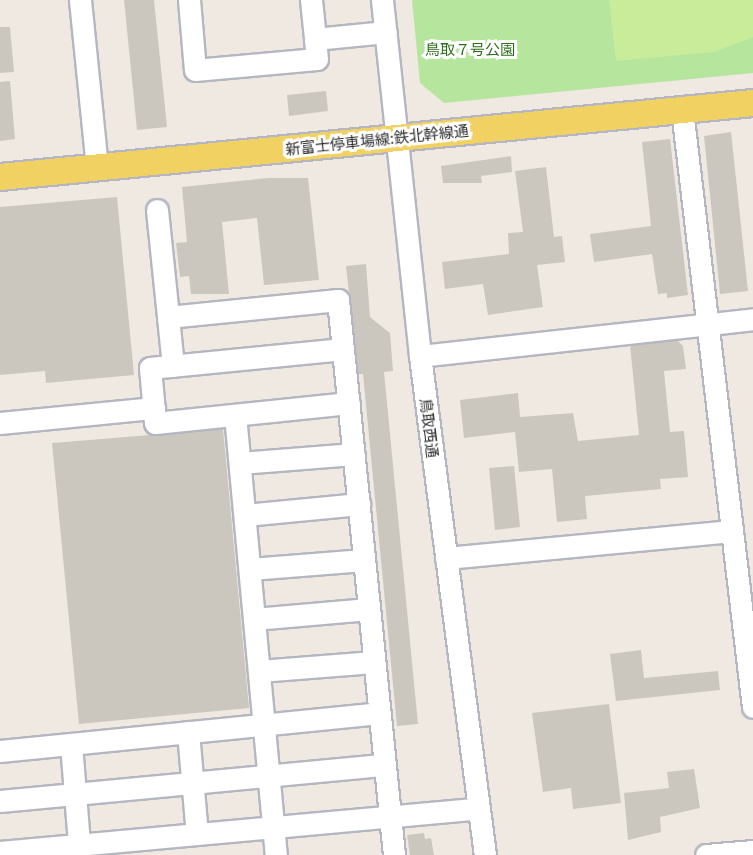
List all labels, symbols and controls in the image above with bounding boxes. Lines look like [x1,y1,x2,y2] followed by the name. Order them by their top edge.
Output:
[425,41,515,59] park label: 鳥取７号公園
[284,121,470,159] street label: 新富士停車場線:鉄北幹線通
[416,397,442,459] street label: 鳥取西通

